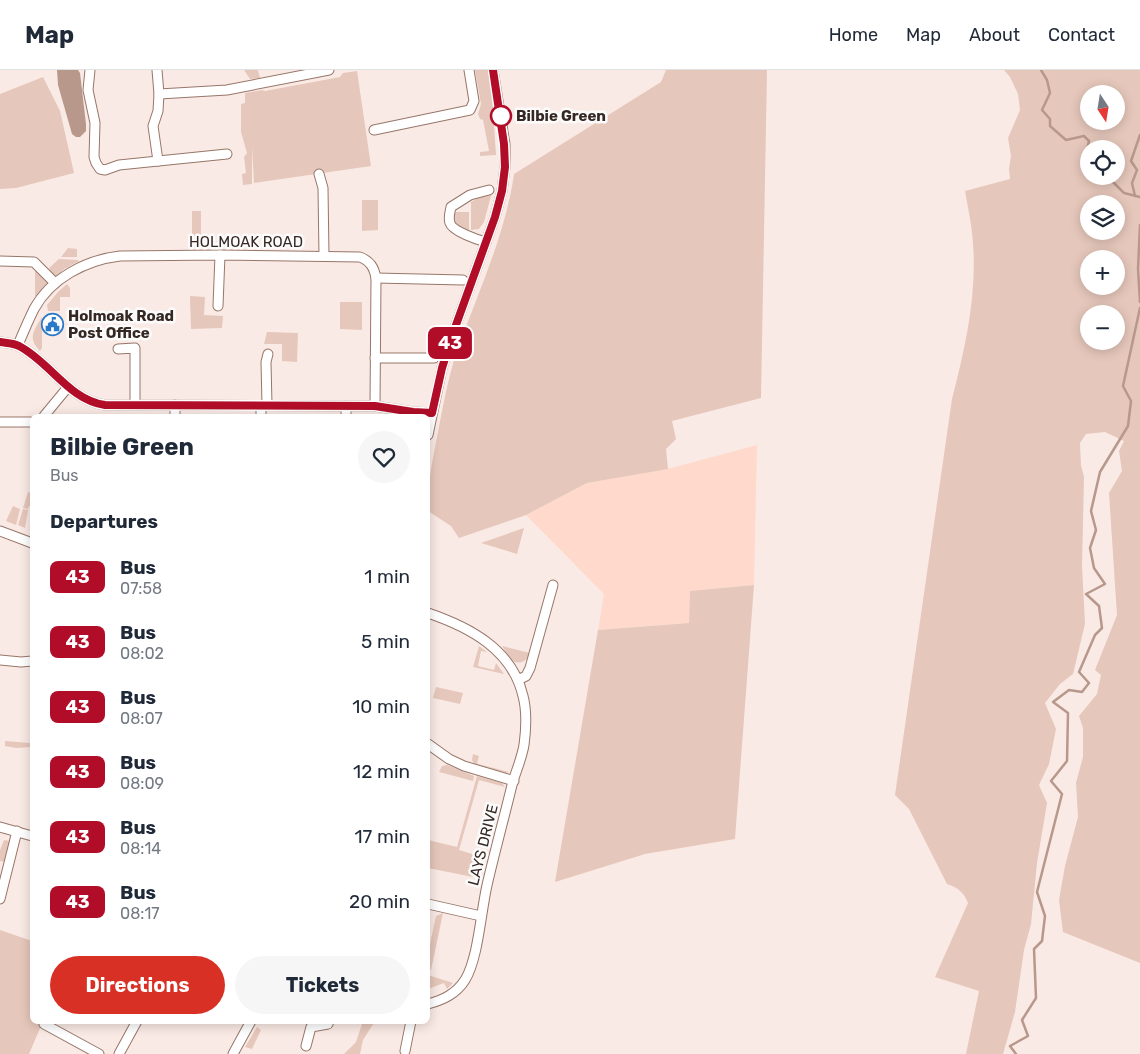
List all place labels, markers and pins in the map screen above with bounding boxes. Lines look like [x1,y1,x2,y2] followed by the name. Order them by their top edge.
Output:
[490,105,512,127] marker: Bilbie Green
[516,107,606,125] place label: Bilbie Green
[68,307,174,342] place label: Holmoak Road Post Office
[40,313,64,337] public building icon: Holmoak Road Post Office

